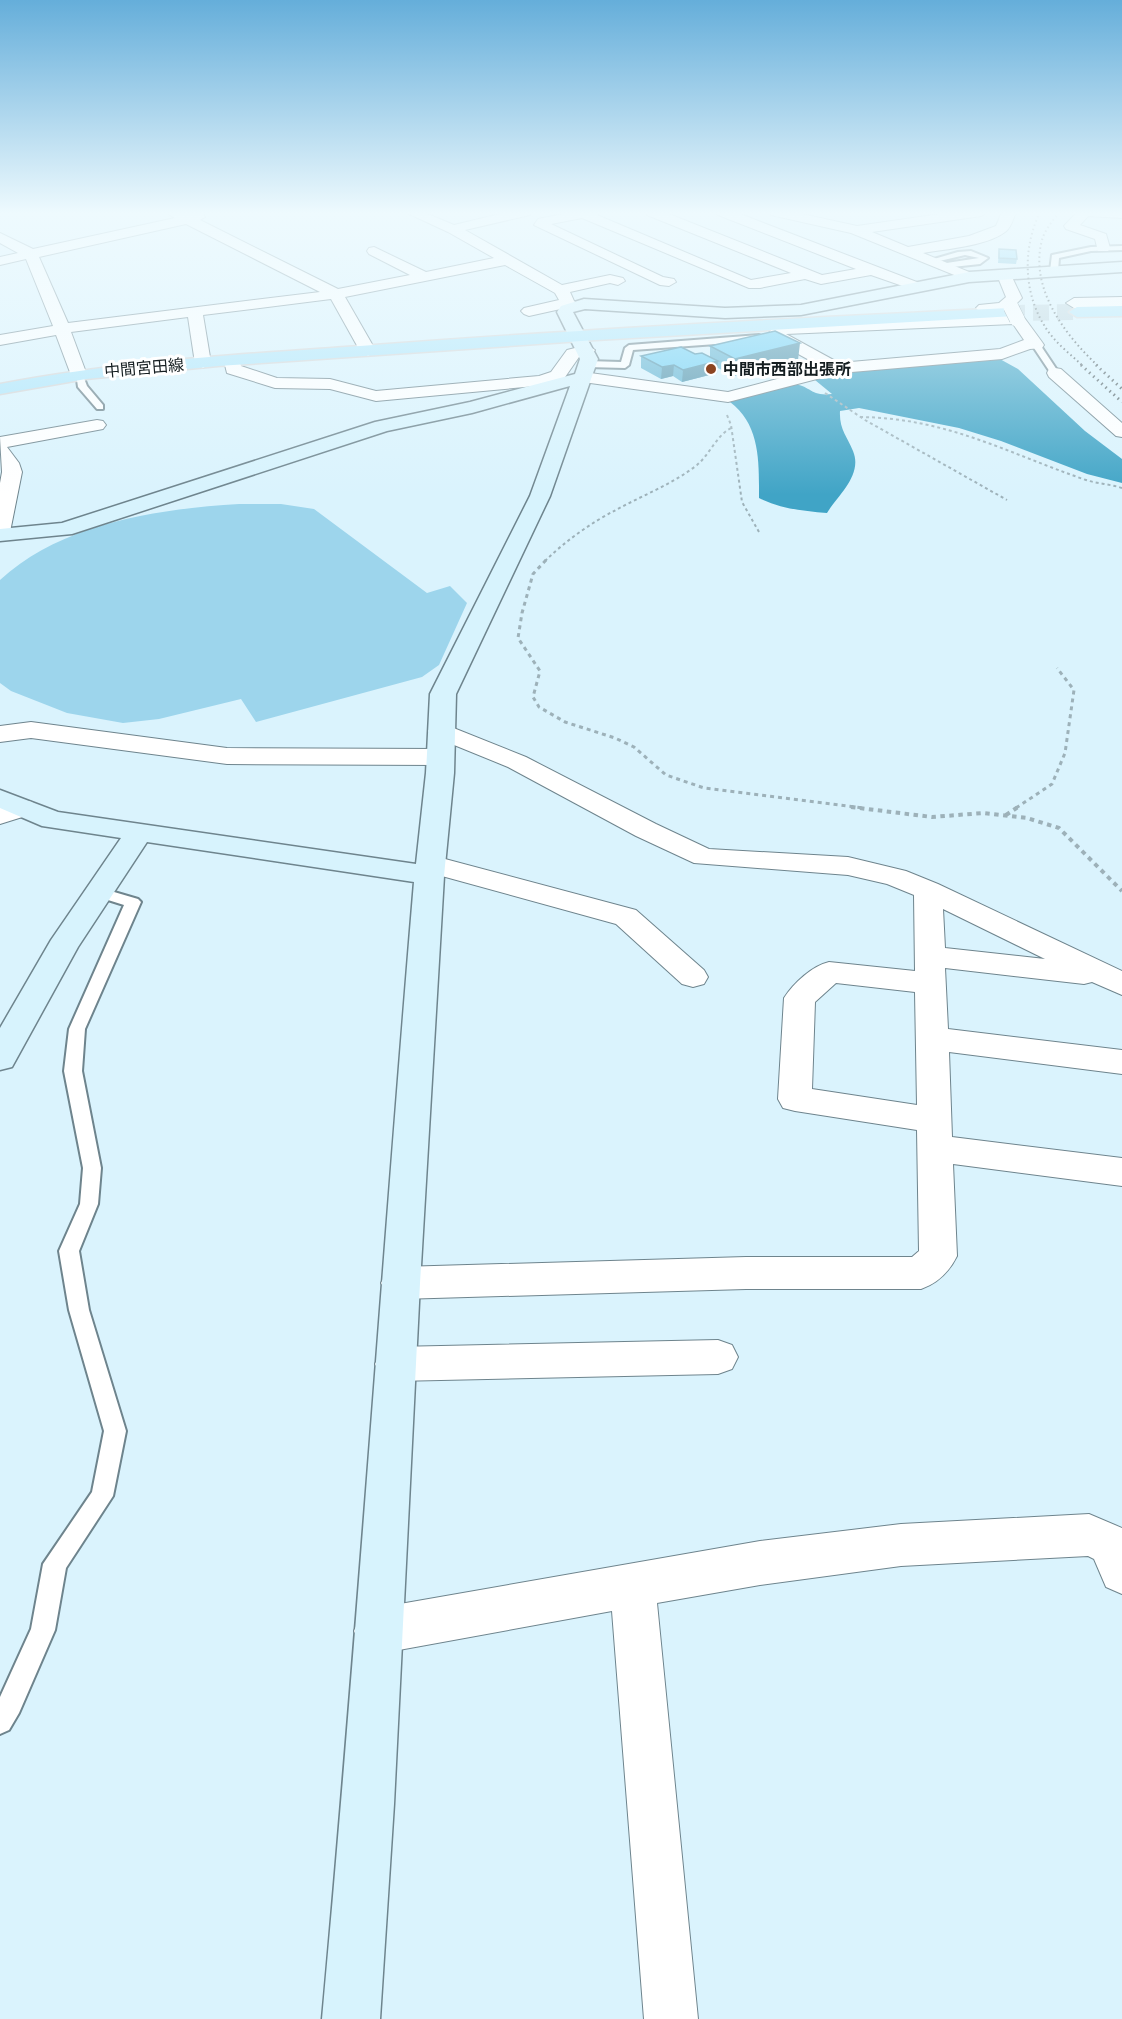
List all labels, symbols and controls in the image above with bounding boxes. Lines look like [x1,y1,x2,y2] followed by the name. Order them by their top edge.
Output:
[103,355,185,381] street label: 中間宮田線
[723,360,851,379] place label: 中間市西部出張所
[704,362,718,376] marker: 中間市西部出張所

